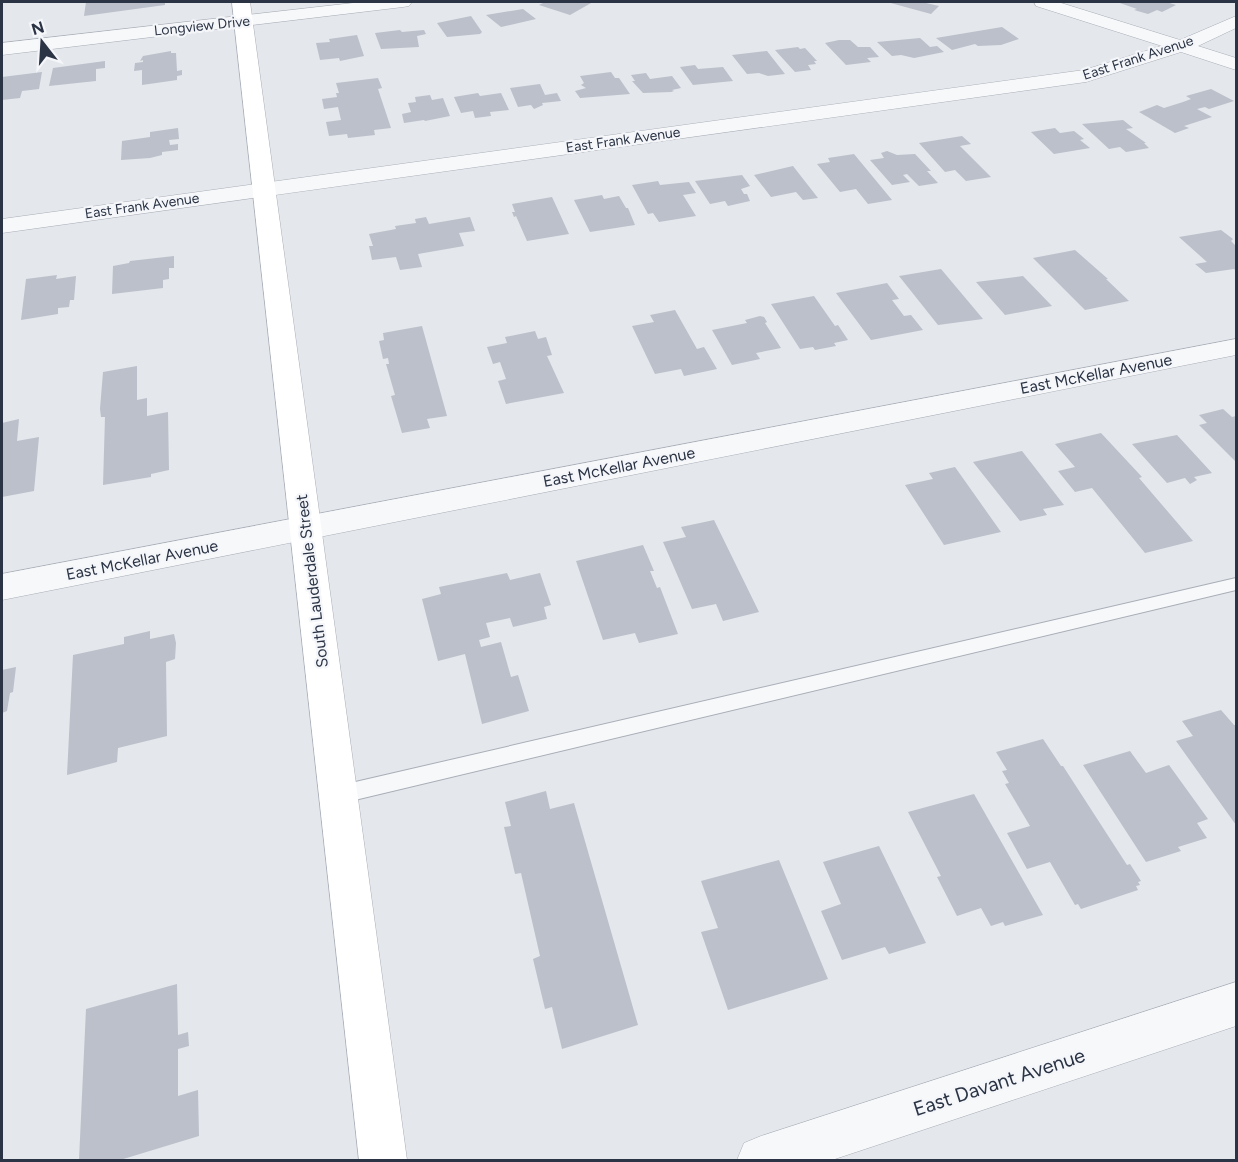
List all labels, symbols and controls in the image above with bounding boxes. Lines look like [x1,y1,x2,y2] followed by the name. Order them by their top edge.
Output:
[12,12,72,72] north arrow
[153,12,251,39] street label: Longview Drive
[29,17,46,39] text: N
[1080,32,1196,84] street label: East Frank Avenue
[565,124,682,156] street label: East Frank Avenue
[84,190,201,222] street label: East Frank Avenue
[1018,350,1174,398] street label: East McKellar Avenue
[541,443,697,491] street label: East McKellar Avenue
[292,493,332,669] street label: South Lauderdale Street
[64,536,220,584] street label: East McKellar Avenue
[910,1043,1088,1121] street label: East Davant Avenue

